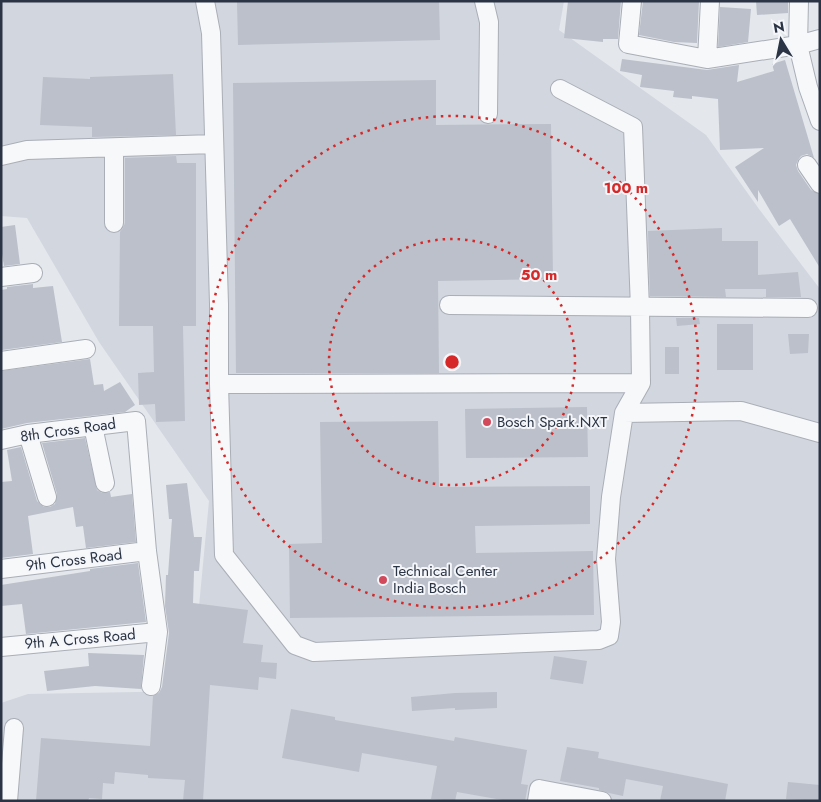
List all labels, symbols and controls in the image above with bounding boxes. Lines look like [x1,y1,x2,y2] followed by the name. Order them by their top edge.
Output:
[756,15,806,65] north arrow
[772,16,786,38] text: N
[604,177,648,199] text: 100 m
[521,264,557,286] text: 50 m
[443,353,461,371] centre of rings
[497,411,607,433] place label: Bosch Spark.NXT
[19,412,117,448] street label: 8th Cross Road
[481,416,493,428] marker: Bosch Spark.NXT
[25,543,123,577] street label: 9th Cross Road
[393,560,499,599] place label: Technical Center India Bosch
[377,574,389,586] marker: Technical Center India Bosch
[24,623,136,655] street label: 9th A Cross Road

